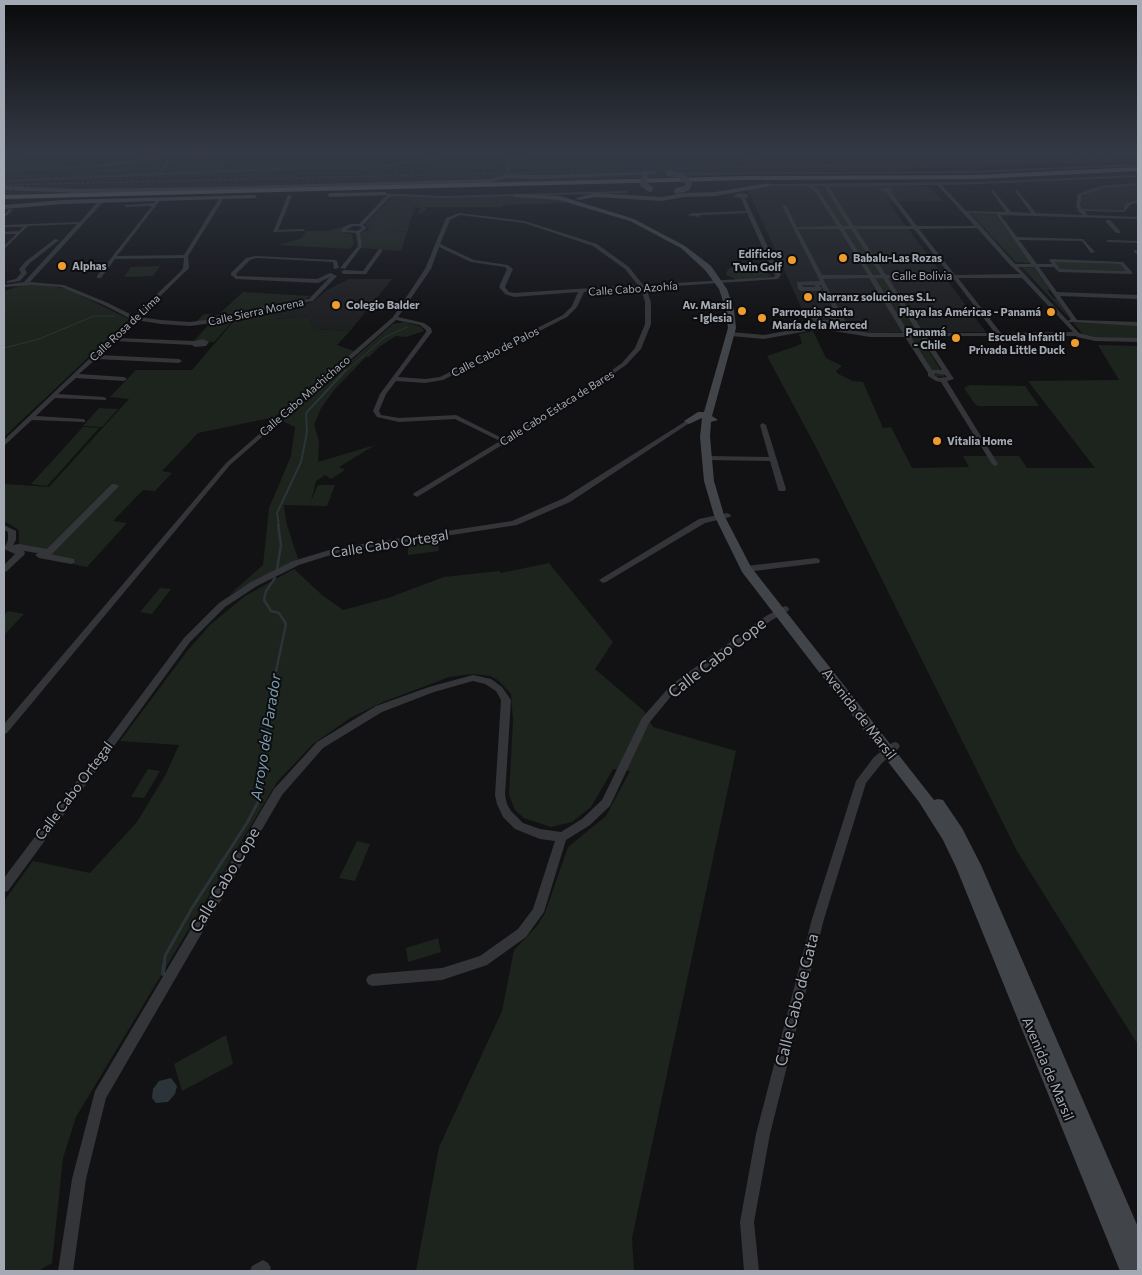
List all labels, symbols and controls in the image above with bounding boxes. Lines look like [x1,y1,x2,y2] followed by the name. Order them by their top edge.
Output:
[733,247,782,273] place label: Edificios Twin Golf
[853,251,942,265] place label: Babalu-Las Rozas
[837,252,849,264] marker: Babalu-Las Rozas
[786,254,798,266] marker: Edificios Twin Golf
[72,259,107,273] place label: Alphas
[56,260,68,272] marker: Alphas
[892,269,952,283] street label: Calle Bolivia
[588,279,678,299] street label: Calle Cabo Azohía
[818,290,935,304] place label: Narranz soluciones S.L.
[802,291,814,303] marker: Narranz soluciones S.L.
[87,292,163,364] street label: Calle Rosa de Lima
[207,295,305,329] street label: Calle Sierra Morena
[346,298,420,312] place label: Colegio Balder
[682,298,732,324] place label: Av. Marsil - Iglesia
[330,299,342,311] marker: Colegio Balder
[736,305,748,317] marker: Av. Marsil - Iglesia
[772,305,867,331] place label: Parroquia Santa María de la Merced
[899,305,1041,319] place label: Playa las Américas - Panamá
[1045,306,1057,318] marker: Playa las Américas - Panamá
[756,312,768,324] marker: Parroquia Santa María de la Merced
[449,324,541,380] street label: Calle Cabo de Palos
[906,325,946,351] place label: Panamá - Chile
[969,330,1065,356] place label: Escuela Infantil Privada Little Duck
[950,332,962,344] marker: Panamá - Chile
[1069,337,1081,349] marker: Escuela Infantil Privada Little Duck
[257,353,353,439] street label: Calle Cabo Machichaco
[497,367,617,449] street label: Calle Cabo Estaca de Bares
[947,434,1012,448] place label: Vitalia Home
[931,435,943,447] marker: Vitalia Home
[330,526,450,562] street label: Calle Cabo Ortegal
[664,614,770,702] street label: Calle Cabo Cope
[818,665,900,763] street label: Avenida de Marsil
[247,672,285,802] water label: Arroyo del Parador
[32,739,116,843] street label: Calle Cabo Ortegal
[186,824,264,936] street label: Calle Cabo Cope
[771,932,823,1068] street label: Calle Cabo de Gata
[1019,1015,1077,1123] street label: Avenida de Marsil

